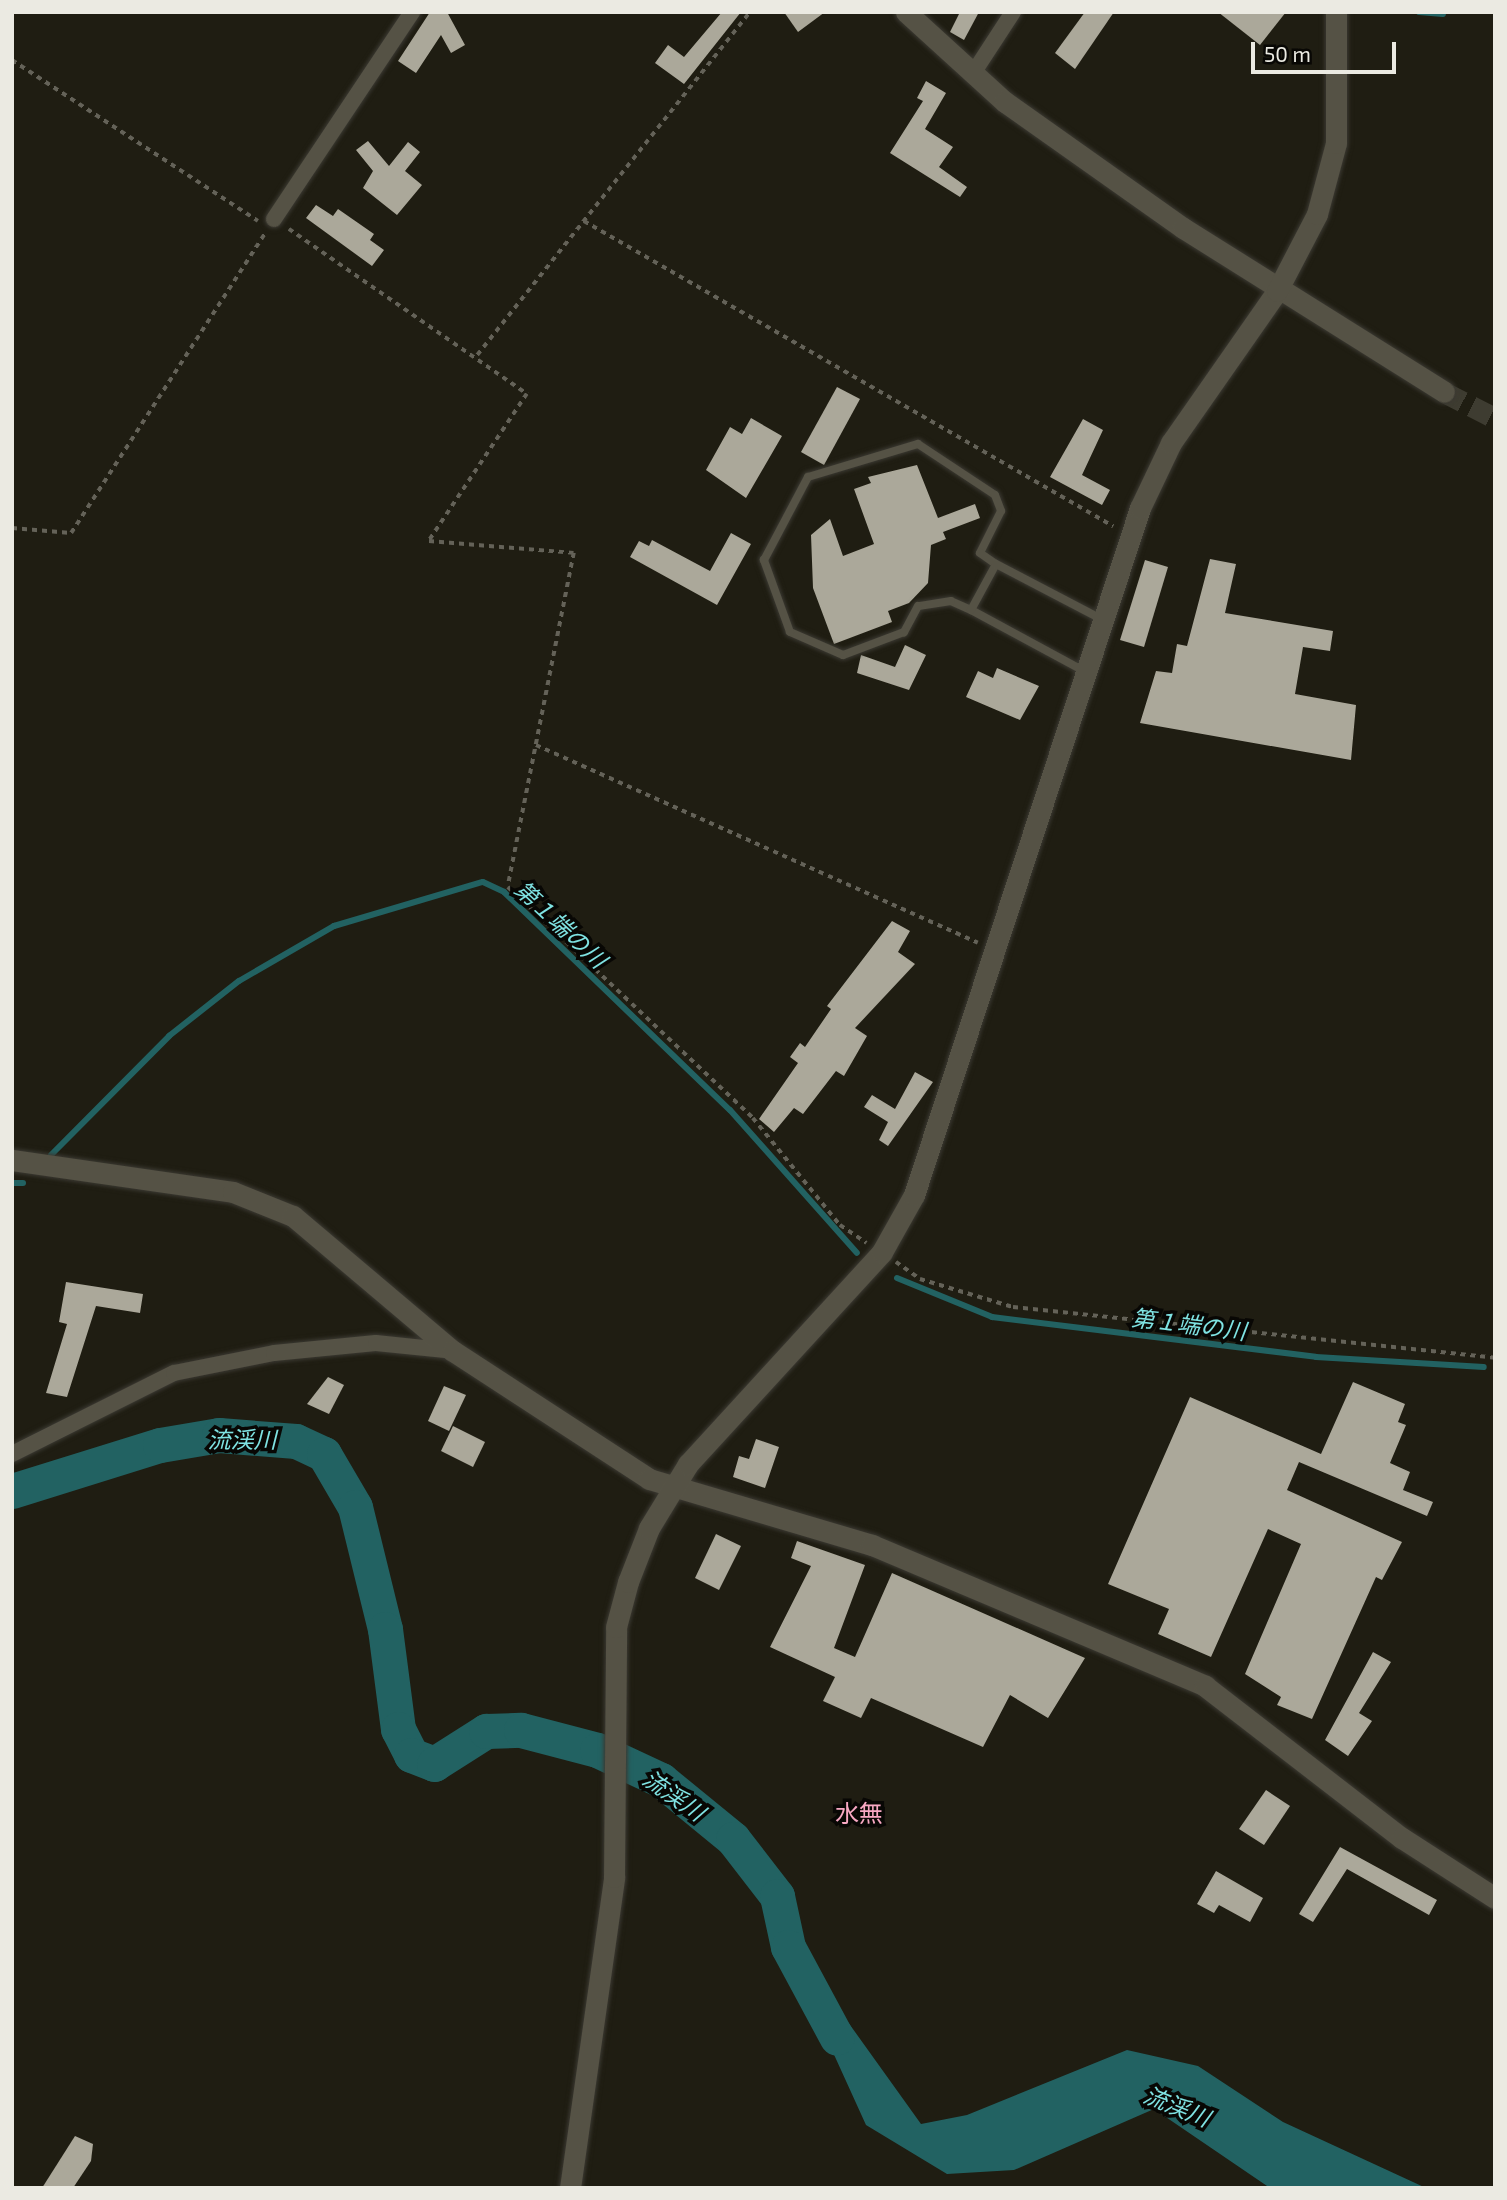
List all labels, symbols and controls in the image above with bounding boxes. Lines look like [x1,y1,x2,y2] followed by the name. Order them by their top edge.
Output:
[1255,28,1400,72] scale bar
[1264,41,1311,66] text: 50 m
[510,875,612,973] water label: 第１端の川
[1130,1303,1248,1345] water label: 第１端の川
[208,1425,276,1453] water label: 流渓川
[638,1764,710,1826] water label: 流渓川
[835,1799,883,1827] district label: 水無
[1140,2080,1214,2132] water label: 流渓川

